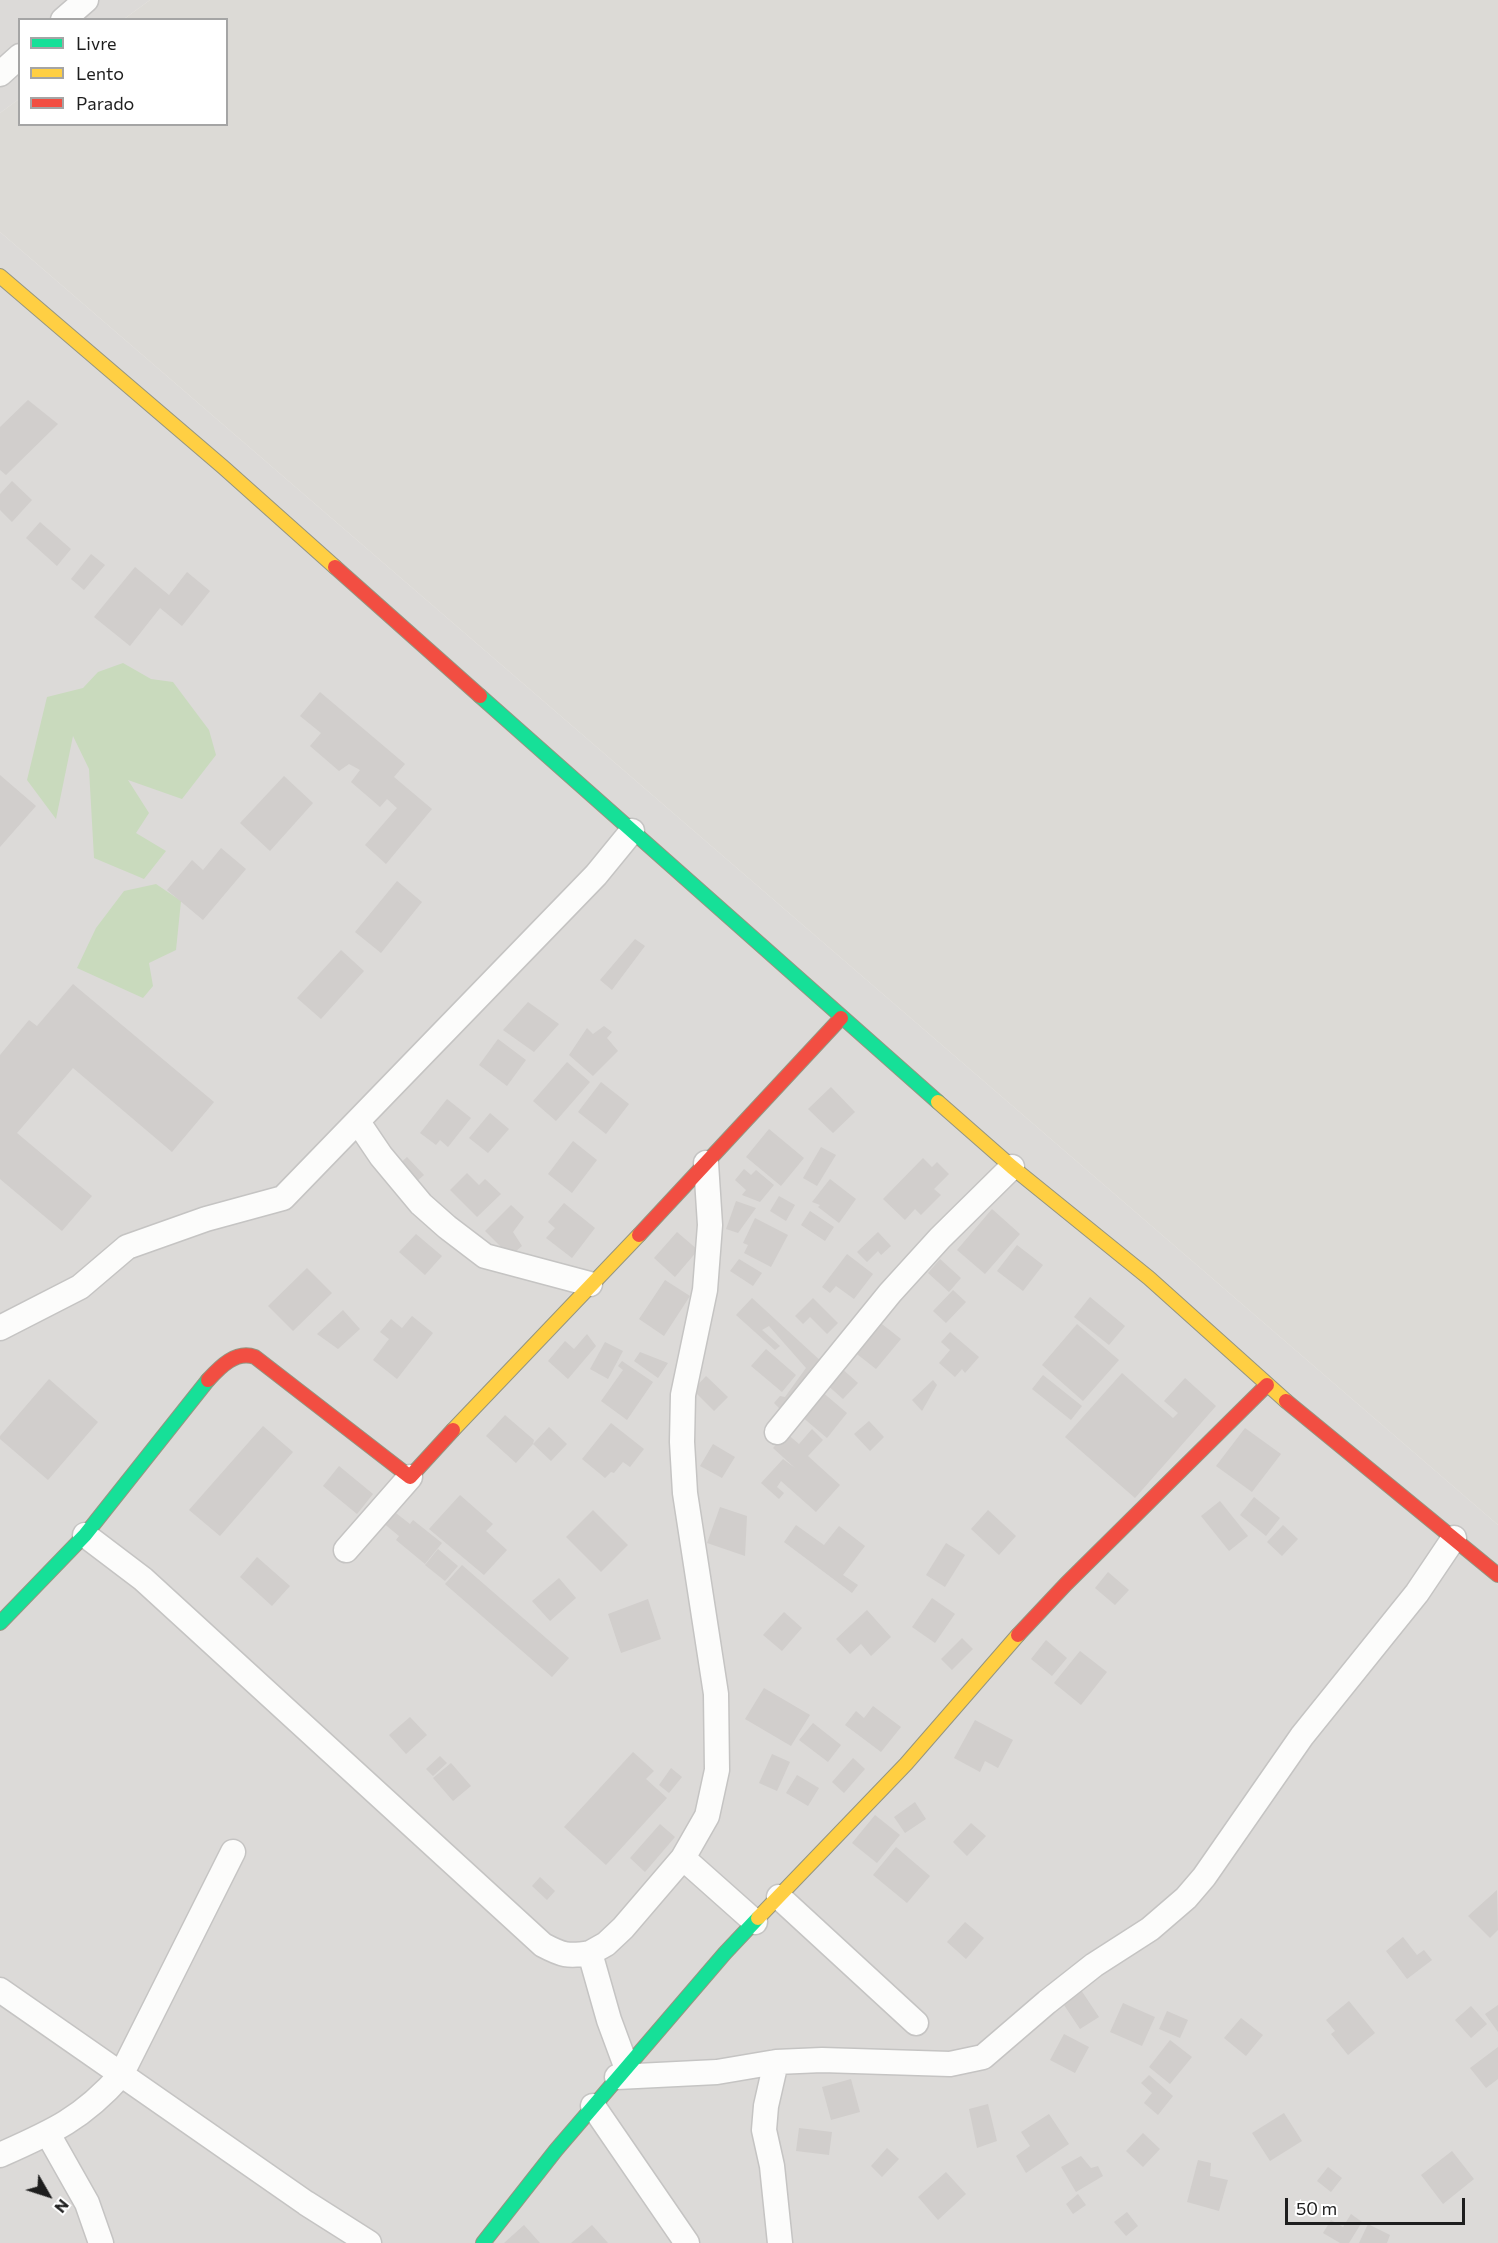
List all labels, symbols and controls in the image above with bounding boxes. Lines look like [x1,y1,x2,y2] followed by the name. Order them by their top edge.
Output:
[18,18,228,126] legend
[76,32,117,54] text: Livre
[76,62,124,84] text: Lento
[76,92,134,114] text: Parado
[18,2165,78,2225] north arrow
[1288,2186,1468,2224] scale bar
[51,2196,74,2217] text: N
[1296,2197,1337,2219] text: 50 m

